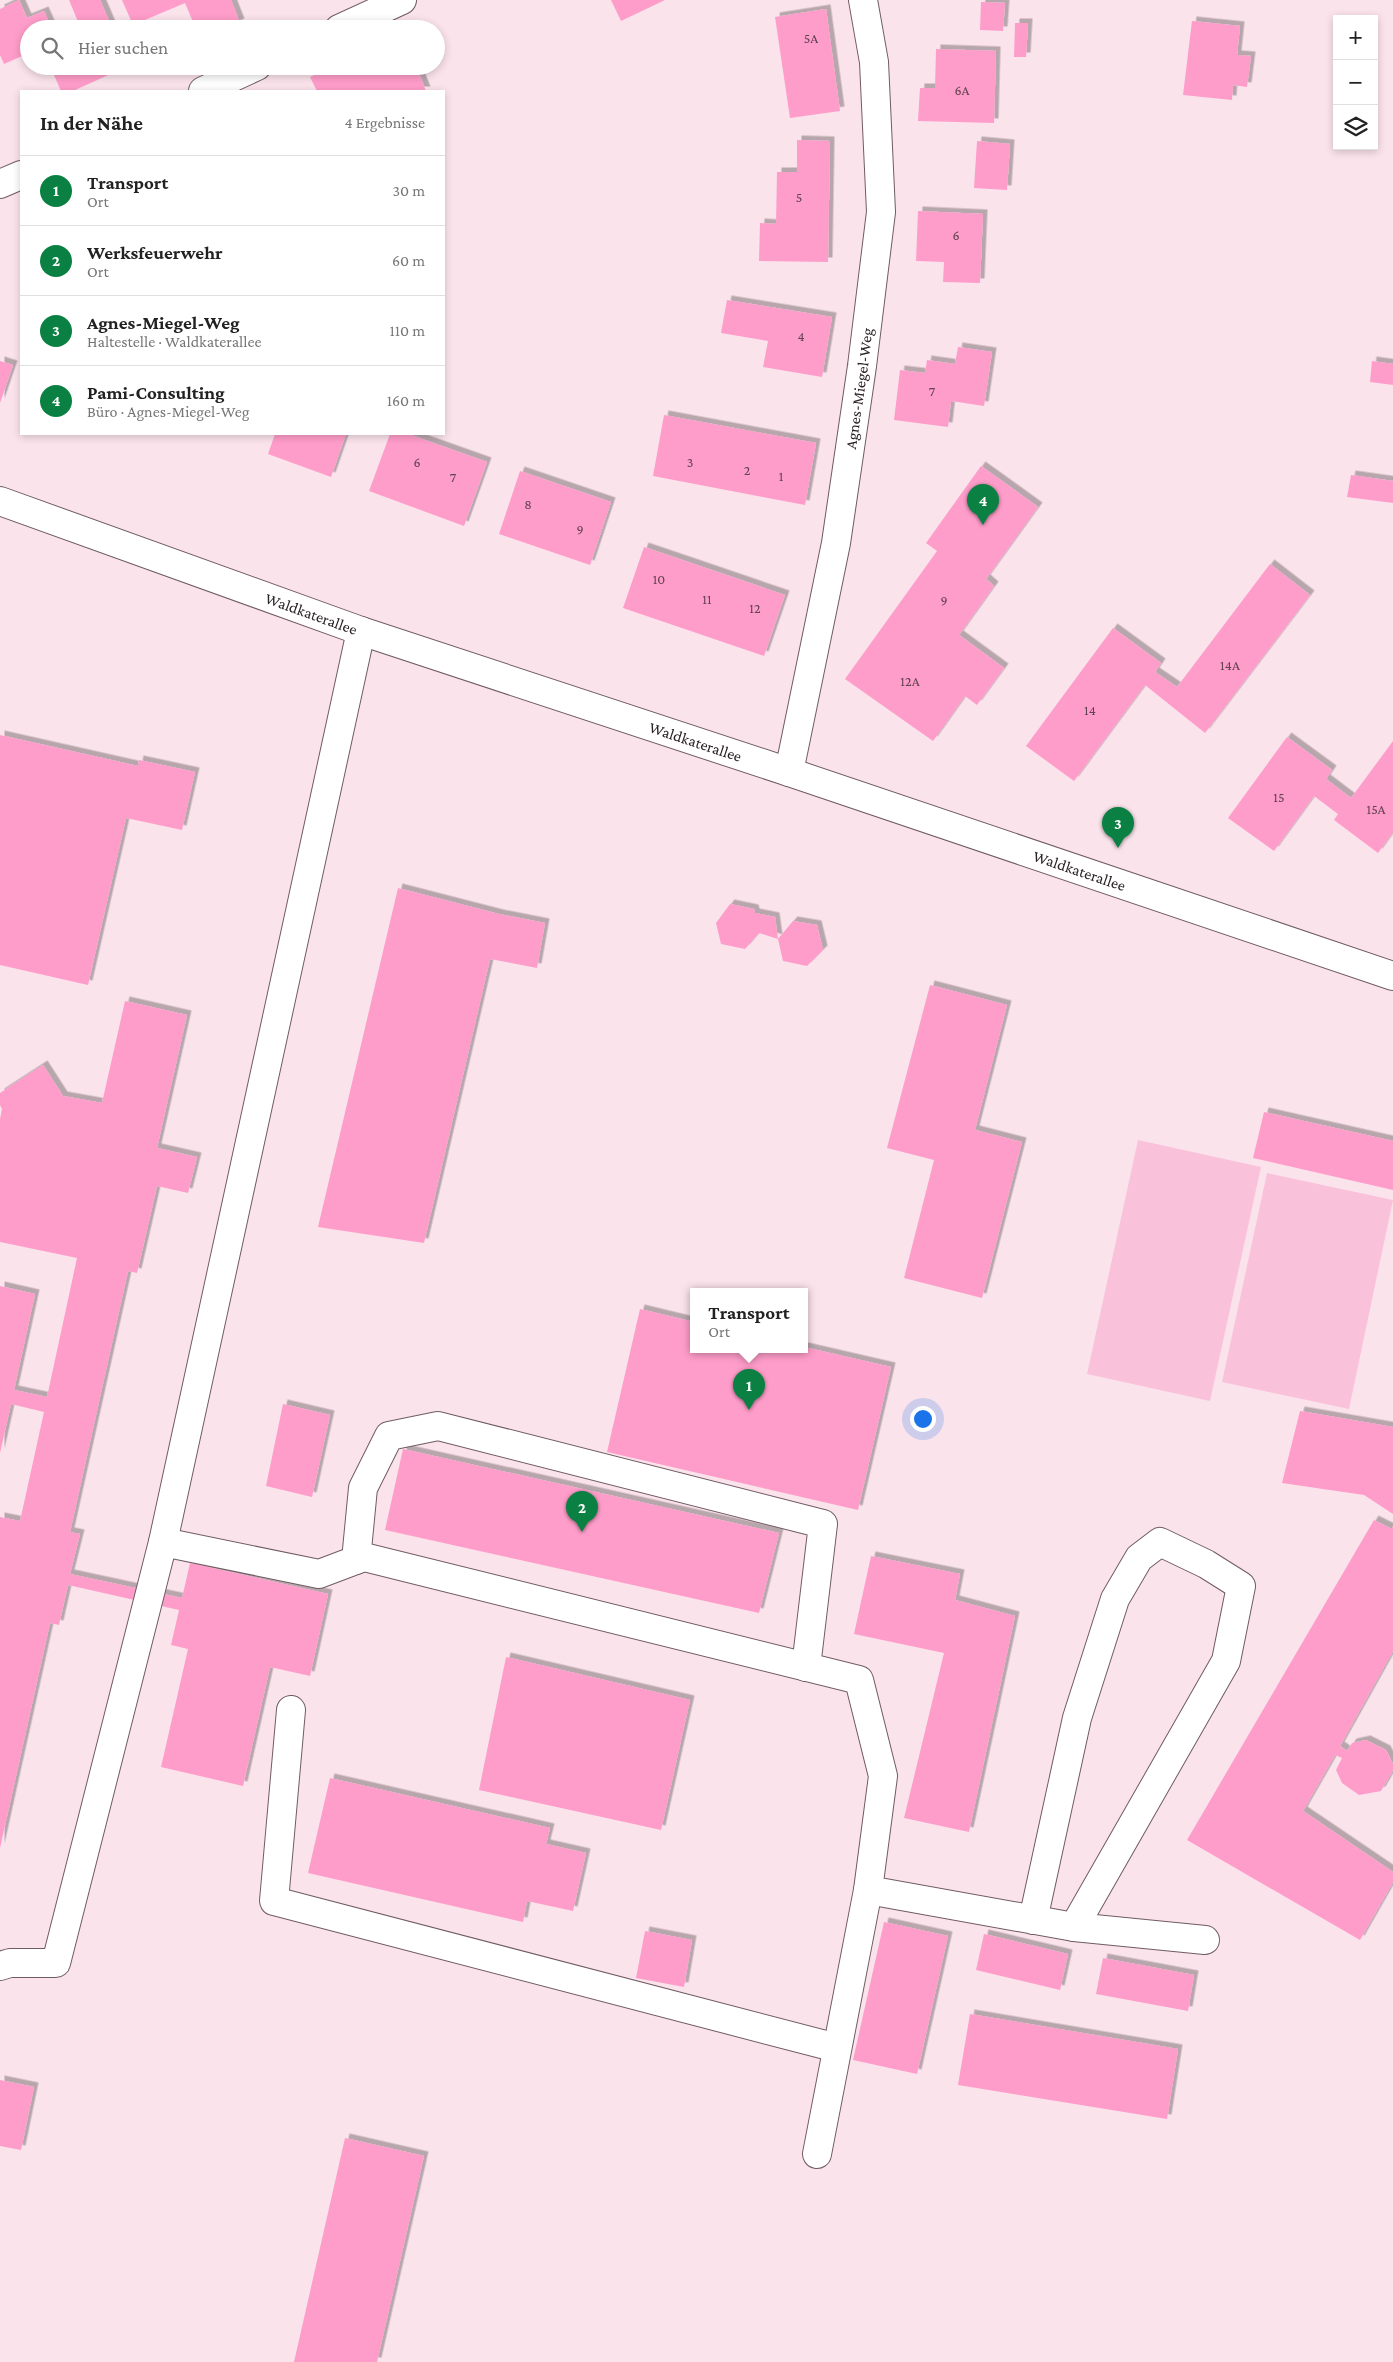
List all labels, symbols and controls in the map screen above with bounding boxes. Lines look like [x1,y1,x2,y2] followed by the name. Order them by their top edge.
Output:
[1333,15,1378,150] map controls
[1333,15,1378,60] button: +
[20,20,445,75] search box
[804,30,818,46] house number: 5A
[38,34,66,62] icon: search
[78,37,168,58] text: Hier suchen
[1333,60,1378,105] button: −
[955,82,970,98] house number: 6A
[1333,105,1378,150] button: layers
[40,111,143,135] text: In der Nähe
[345,114,425,131] text: 4 Ergebnisse
[87,172,168,193] text: Transport
[53,182,59,199] text: 1
[393,182,425,199] text: 30 m
[796,189,802,205] house number: 5
[87,193,109,210] text: Ort
[952,227,960,243] house number: 6
[87,242,223,263] text: Werksfeuerwehr
[52,252,60,269] text: 2
[392,252,425,269] text: 60 m
[87,263,109,280] text: Ort
[87,312,240,333] text: Agnes-Miegel-Weg
[52,322,60,339] text: 3
[389,322,425,339] text: 110 m
[842,327,877,450] street label: Agnes-Miegel-Weg
[797,328,805,344] house number: 4
[87,333,262,350] text: Haltestelle · Waldkaterallee
[87,382,225,403] text: Pami-Consulting
[929,383,936,399] house number: 7
[52,392,60,409] text: 4
[387,392,425,409] text: 160 m
[87,403,250,420] text: Büro · Agnes-Miegel-Weg
[413,454,421,470] house number: 6
[687,454,693,470] house number: 3
[744,462,751,478] house number: 2
[779,468,784,484] house number: 1
[450,469,457,485] house number: 7
[967,484,999,525] pin: 4
[524,496,532,512] house number: 8
[576,521,584,537] house number: 9
[653,571,665,587] house number: 10
[263,589,360,638] street label: Waldkaterallee
[702,591,712,607] house number: 11
[940,592,948,608] house number: 9
[749,600,761,616] house number: 12
[1220,657,1240,673] house number: 14A
[900,673,920,689] house number: 12A
[1084,702,1096,718] house number: 14
[647,719,744,765] street label: Waldkaterallee
[1273,789,1285,805] house number: 15
[1366,801,1386,817] house number: 15A
[1102,807,1134,848] pin: 3
[1031,847,1128,894] street label: Waldkaterallee
[690,1288,808,1353] popup
[708,1302,790,1323] text: Transport
[708,1323,730,1340] text: Ort
[733,1369,765,1410] pin: 1
[910,1406,936,1432] your location
[566,1491,598,1532] pin: 2

